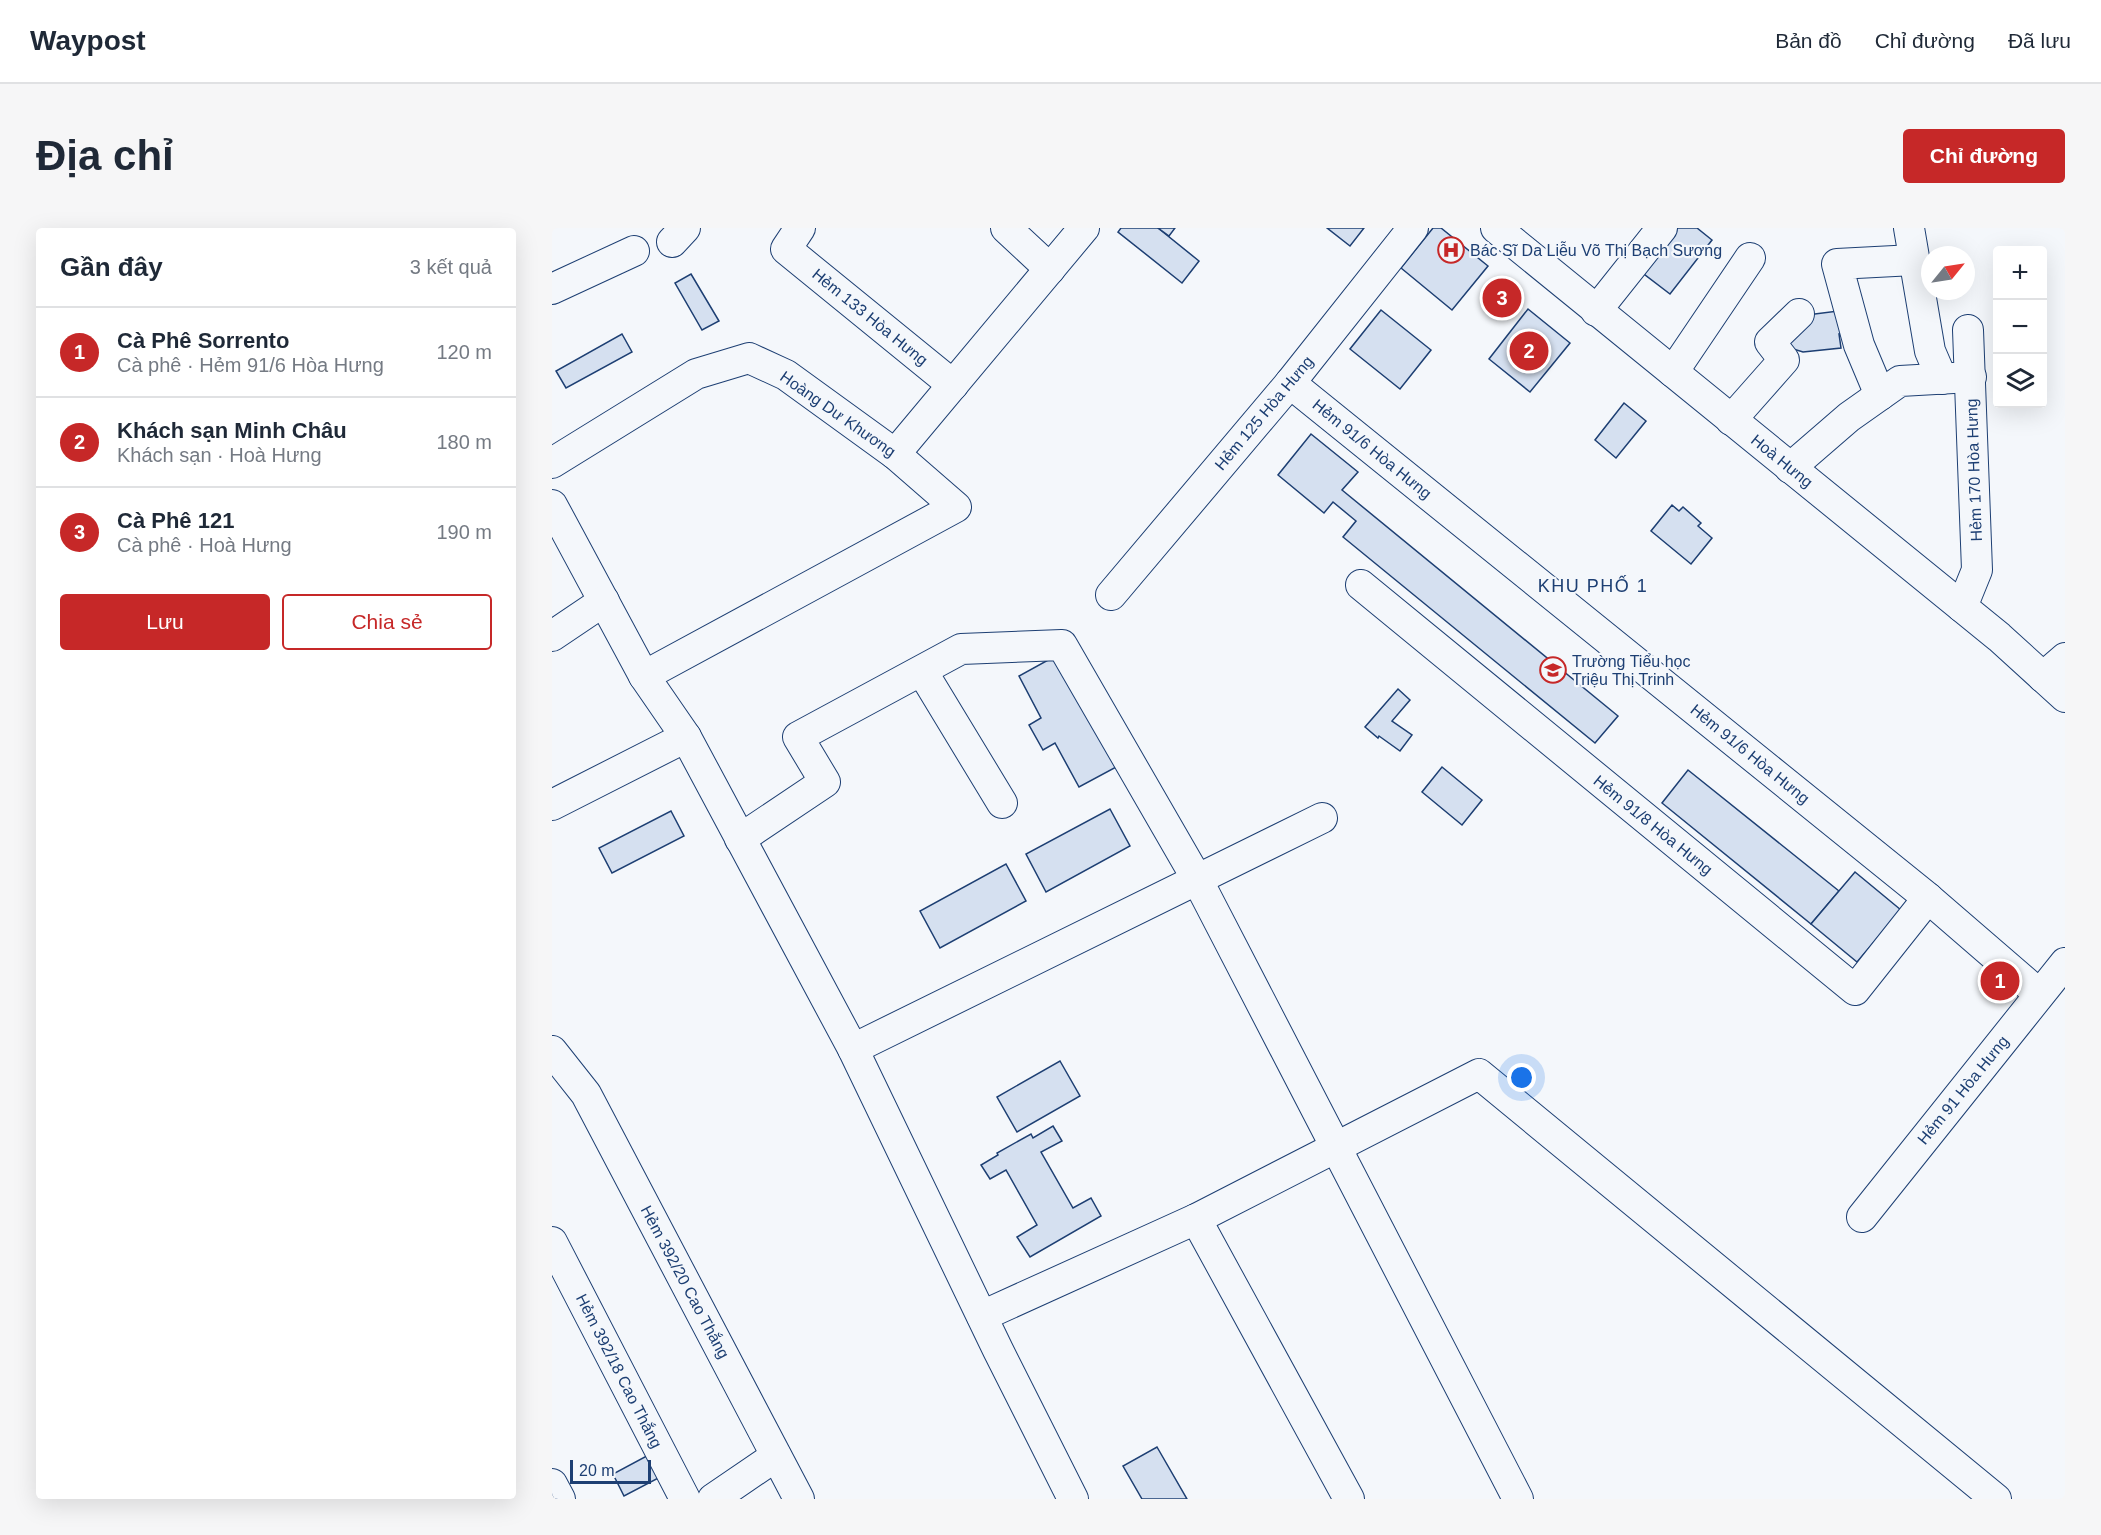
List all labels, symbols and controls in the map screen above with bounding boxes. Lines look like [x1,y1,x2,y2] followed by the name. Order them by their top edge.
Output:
[30,25,146,56] text: Waypost
[1775,29,1842,52] text: Bản đồ
[1875,29,1975,52] text: Chỉ đường
[2008,29,2071,52] text: Đã lưu
[1903,129,2065,183] button: Chỉ đường
[36,132,174,179] text: Địa chỉ
[1436,235,1466,265] hospital icon: Bác Sĩ Da Liễu Võ Thị Bạch Sương
[1470,241,1722,259] place label: Bác Sĩ Da Liễu Võ Thị Bạch Sương
[1921,246,1975,300] north arrow
[1993,246,2047,408] map controls
[1993,246,2047,300] button: +
[60,252,163,282] text: Gần đây
[410,256,492,278] text: 3 kết quả
[809,265,931,369] street label: Hẻm 133 Hòa Hưng
[1482,276,1522,320] pin: 3
[1993,300,2047,354] button: −
[117,328,289,353] text: Cà Phê Sorrento
[1510,328,1548,374] pin: 2
[74,341,85,363] text: 1
[436,341,492,363] text: 120 m
[1211,353,1317,473] street label: Hẻm 125 Hòa Hưng
[117,354,384,376] text: Cà phê · Hẻm 91/6 Hòa Hưng
[1993,354,2047,408] button: layers
[777,368,899,460] street label: Hoàng Dư Khương
[1309,396,1435,502] street label: Hẻm 91/6 Hòa Hưng
[1963,398,1985,542] street label: Hẻm 170 Hòa Hưng
[117,418,347,443] text: Khách sạn Minh Châu
[74,431,85,453] text: 2
[436,431,492,453] text: 180 m
[1748,431,1816,491] street label: Hoà Hưng
[117,444,322,466] text: Khách sạn · Hoà Hưng
[117,508,234,533] text: Cà Phê 121
[74,521,85,543] text: 3
[436,521,492,543] text: 190 m
[117,534,292,556] text: Cà phê · Hoà Hưng
[1538,575,1648,596] district label: KHU PHỐ 1
[60,594,270,650] button: Lưu
[282,594,492,650] button: Chia sẻ
[1572,653,1690,688] place label: Trường Tiểu học Triệu Thị Trinh
[1538,655,1568,685] school or university icon: Trường Tiểu học Triệu Thị Trinh
[1687,701,1813,807] street label: Hẻm 91/6 Hòa Hưng
[1590,772,1716,878] street label: Hẻm 91/8 Hòa Hưng
[1980,958,2020,1004] pin: 1
[1914,1032,2012,1148] street label: Hẻm 91 Hòa Hưng
[1507,1063,1536,1092] your location
[637,1202,733,1361] street label: Hẻm 392/20 Cao Thắng
[573,1291,666,1451] street label: Hẻm 392/18 Cao Thắng
[570,1457,651,1484] scale bar
[579,1462,615,1479] text: 20 m

